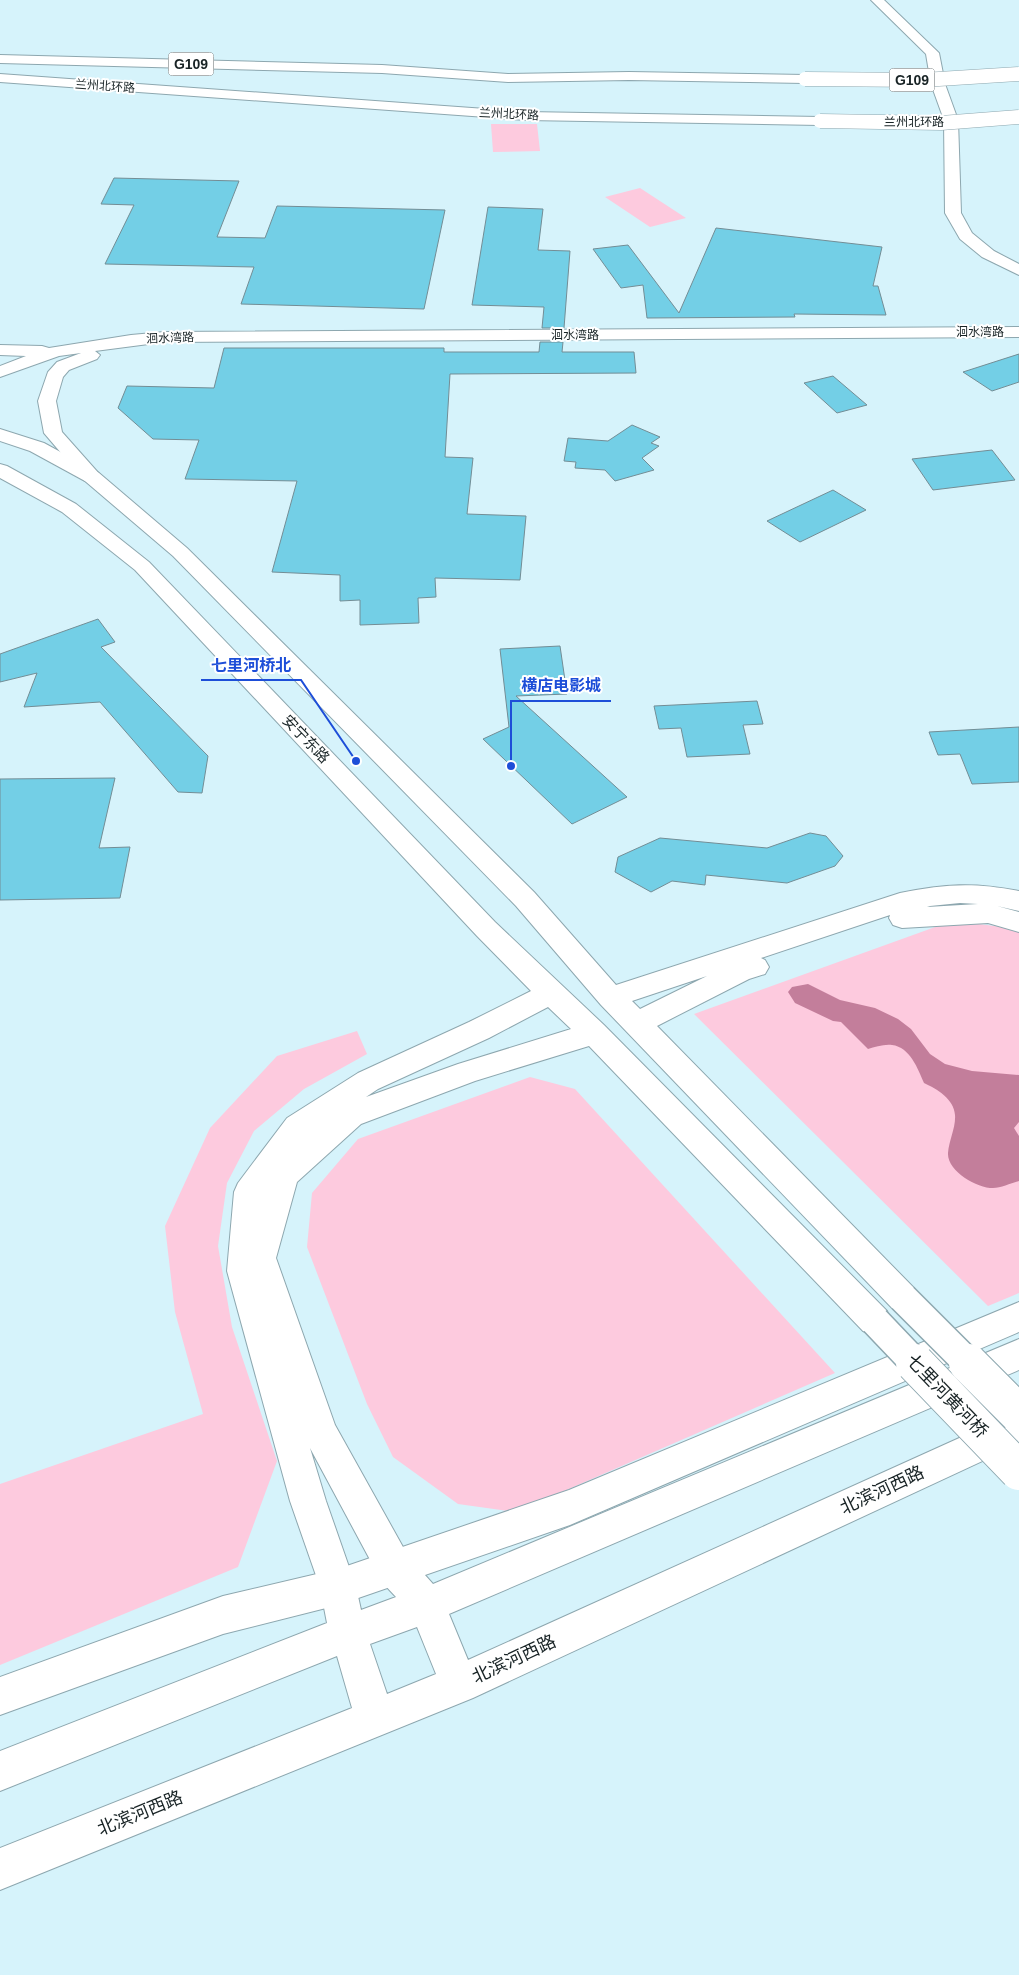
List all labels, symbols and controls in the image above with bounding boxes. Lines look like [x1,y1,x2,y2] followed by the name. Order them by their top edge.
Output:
[168,52,214,76] road number: G109
[890,68,934,92] road number: G109
[75,77,135,95] street label: 兰州北环路
[479,105,539,123] street label: 兰州北环路
[884,115,944,129] street label: 兰州北环路
[956,325,1004,339] street label: 洄水湾路
[551,328,599,342] street label: 洄水湾路
[146,330,194,346] street label: 洄水湾路
[201,649,301,680] callout: 七里河桥北
[211,657,291,674] text: 七里河桥北
[511,670,611,701] callout: 横店电影城
[521,676,601,694] text: 横店电影城
[279,711,333,766] street label: 安宁东路
[902,1350,992,1442] street label: 七里河黄河桥
[837,1462,927,1518] street label: 北滨河西路
[469,1631,559,1687] street label: 北滨河西路
[95,1787,185,1839] street label: 北滨河西路

